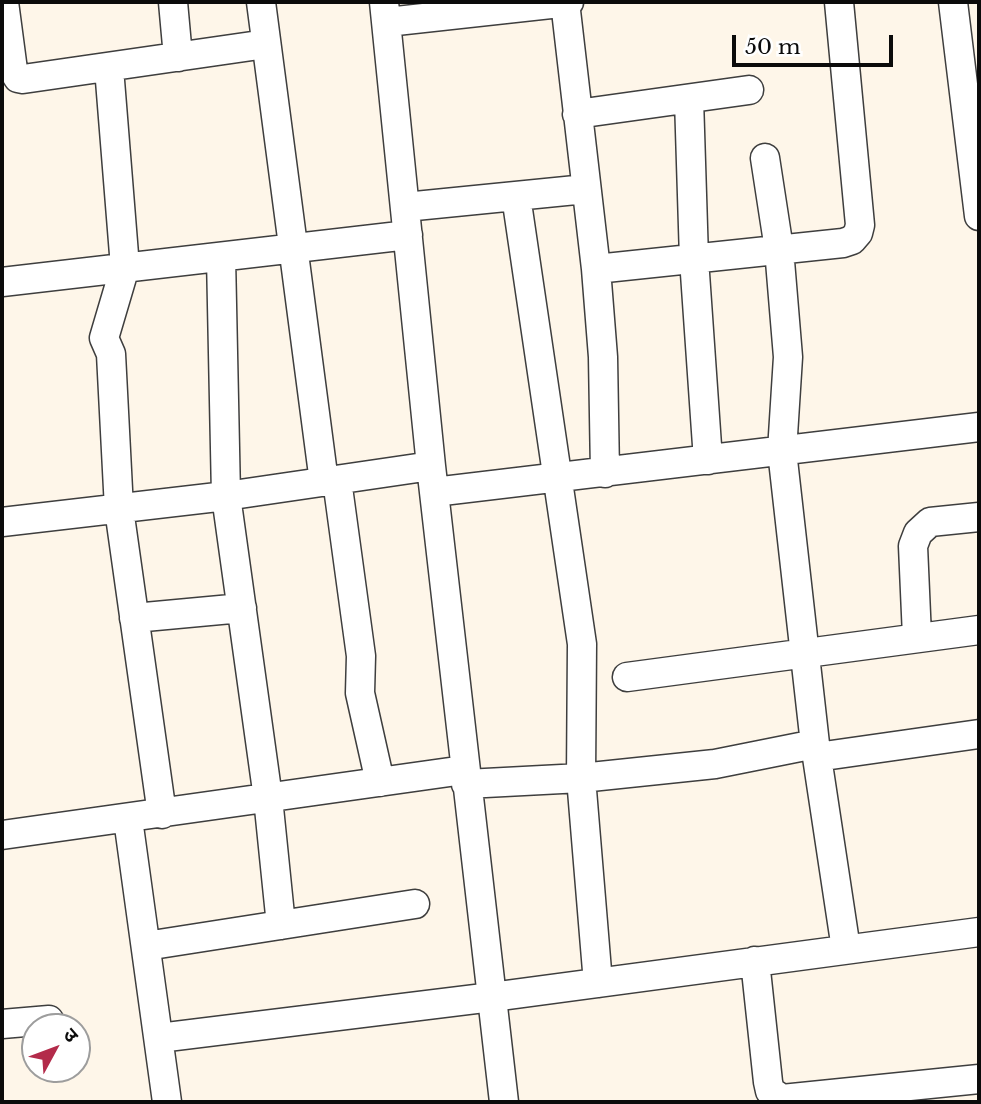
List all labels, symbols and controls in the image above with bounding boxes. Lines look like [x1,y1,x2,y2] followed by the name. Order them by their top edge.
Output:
[736,21,897,65] scale bar
[745,34,800,60] text: 50 m
[21,1013,91,1083] north arrow
[58,1023,83,1047] text: उ

